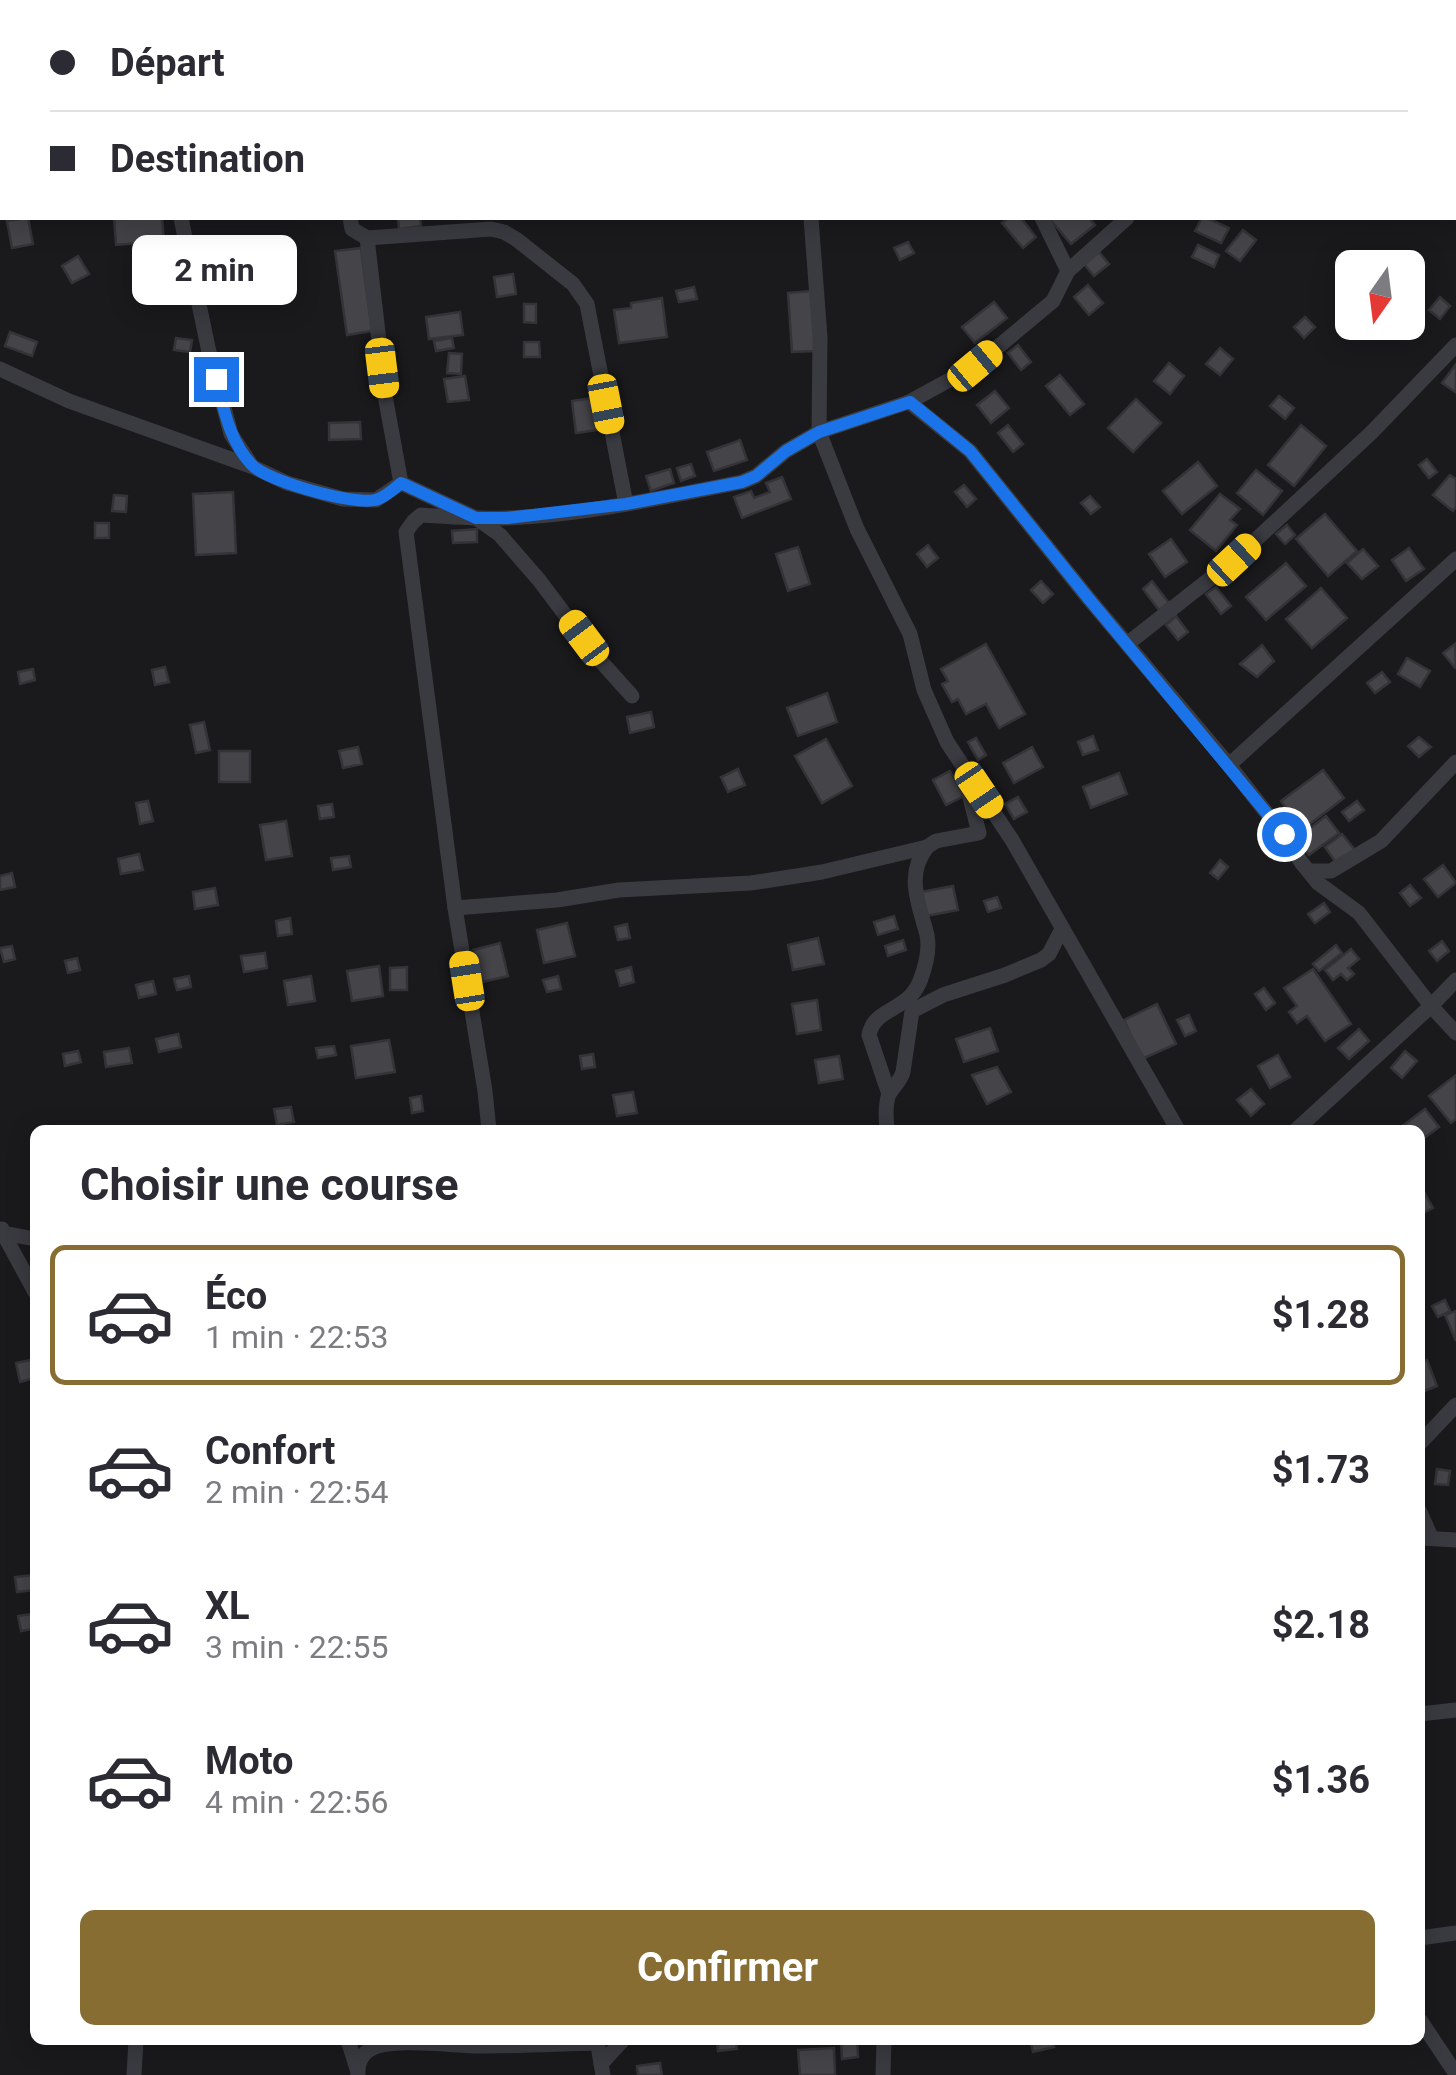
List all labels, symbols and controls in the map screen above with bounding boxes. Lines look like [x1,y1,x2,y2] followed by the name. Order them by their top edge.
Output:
[110,41,225,85] text: Départ
[110,137,305,181] text: Destination
[134,234,298,304] callout: 2 min
[1335,250,1425,340] north arrow
[1335,250,1425,340] map controls
[174,251,255,289] text: 2 min
[942,335,1008,397] car
[363,336,401,400] car
[194,357,239,402] route end
[586,372,626,436] car
[1202,529,1266,591] car
[554,605,614,671] car
[950,757,1008,823] car
[1262,812,1307,857] route start
[447,949,487,1013] car
[80,1158,459,1211] text: Choisir une course
[85,1270,175,1360] icon: car
[205,1274,267,1318] text: Éco
[1272,1293,1370,1337] text: $1.28
[205,1318,388,1356] text: 1 min · 22:53
[85,1425,175,1515] icon: car
[205,1429,335,1473] text: Confort
[1272,1448,1370,1492] text: $1.73
[205,1473,388,1511] text: 2 min · 22:54
[85,1580,175,1670] icon: car
[205,1584,250,1628] text: XL
[1272,1603,1370,1647] text: $2.18
[205,1628,388,1666] text: 3 min · 22:55
[85,1735,175,1825] icon: car
[205,1739,294,1783] text: Moto
[1272,1758,1370,1802] text: $1.36
[205,1783,388,1821] text: 4 min · 22:56
[80,1910,1375,2025] button: Confirmer

